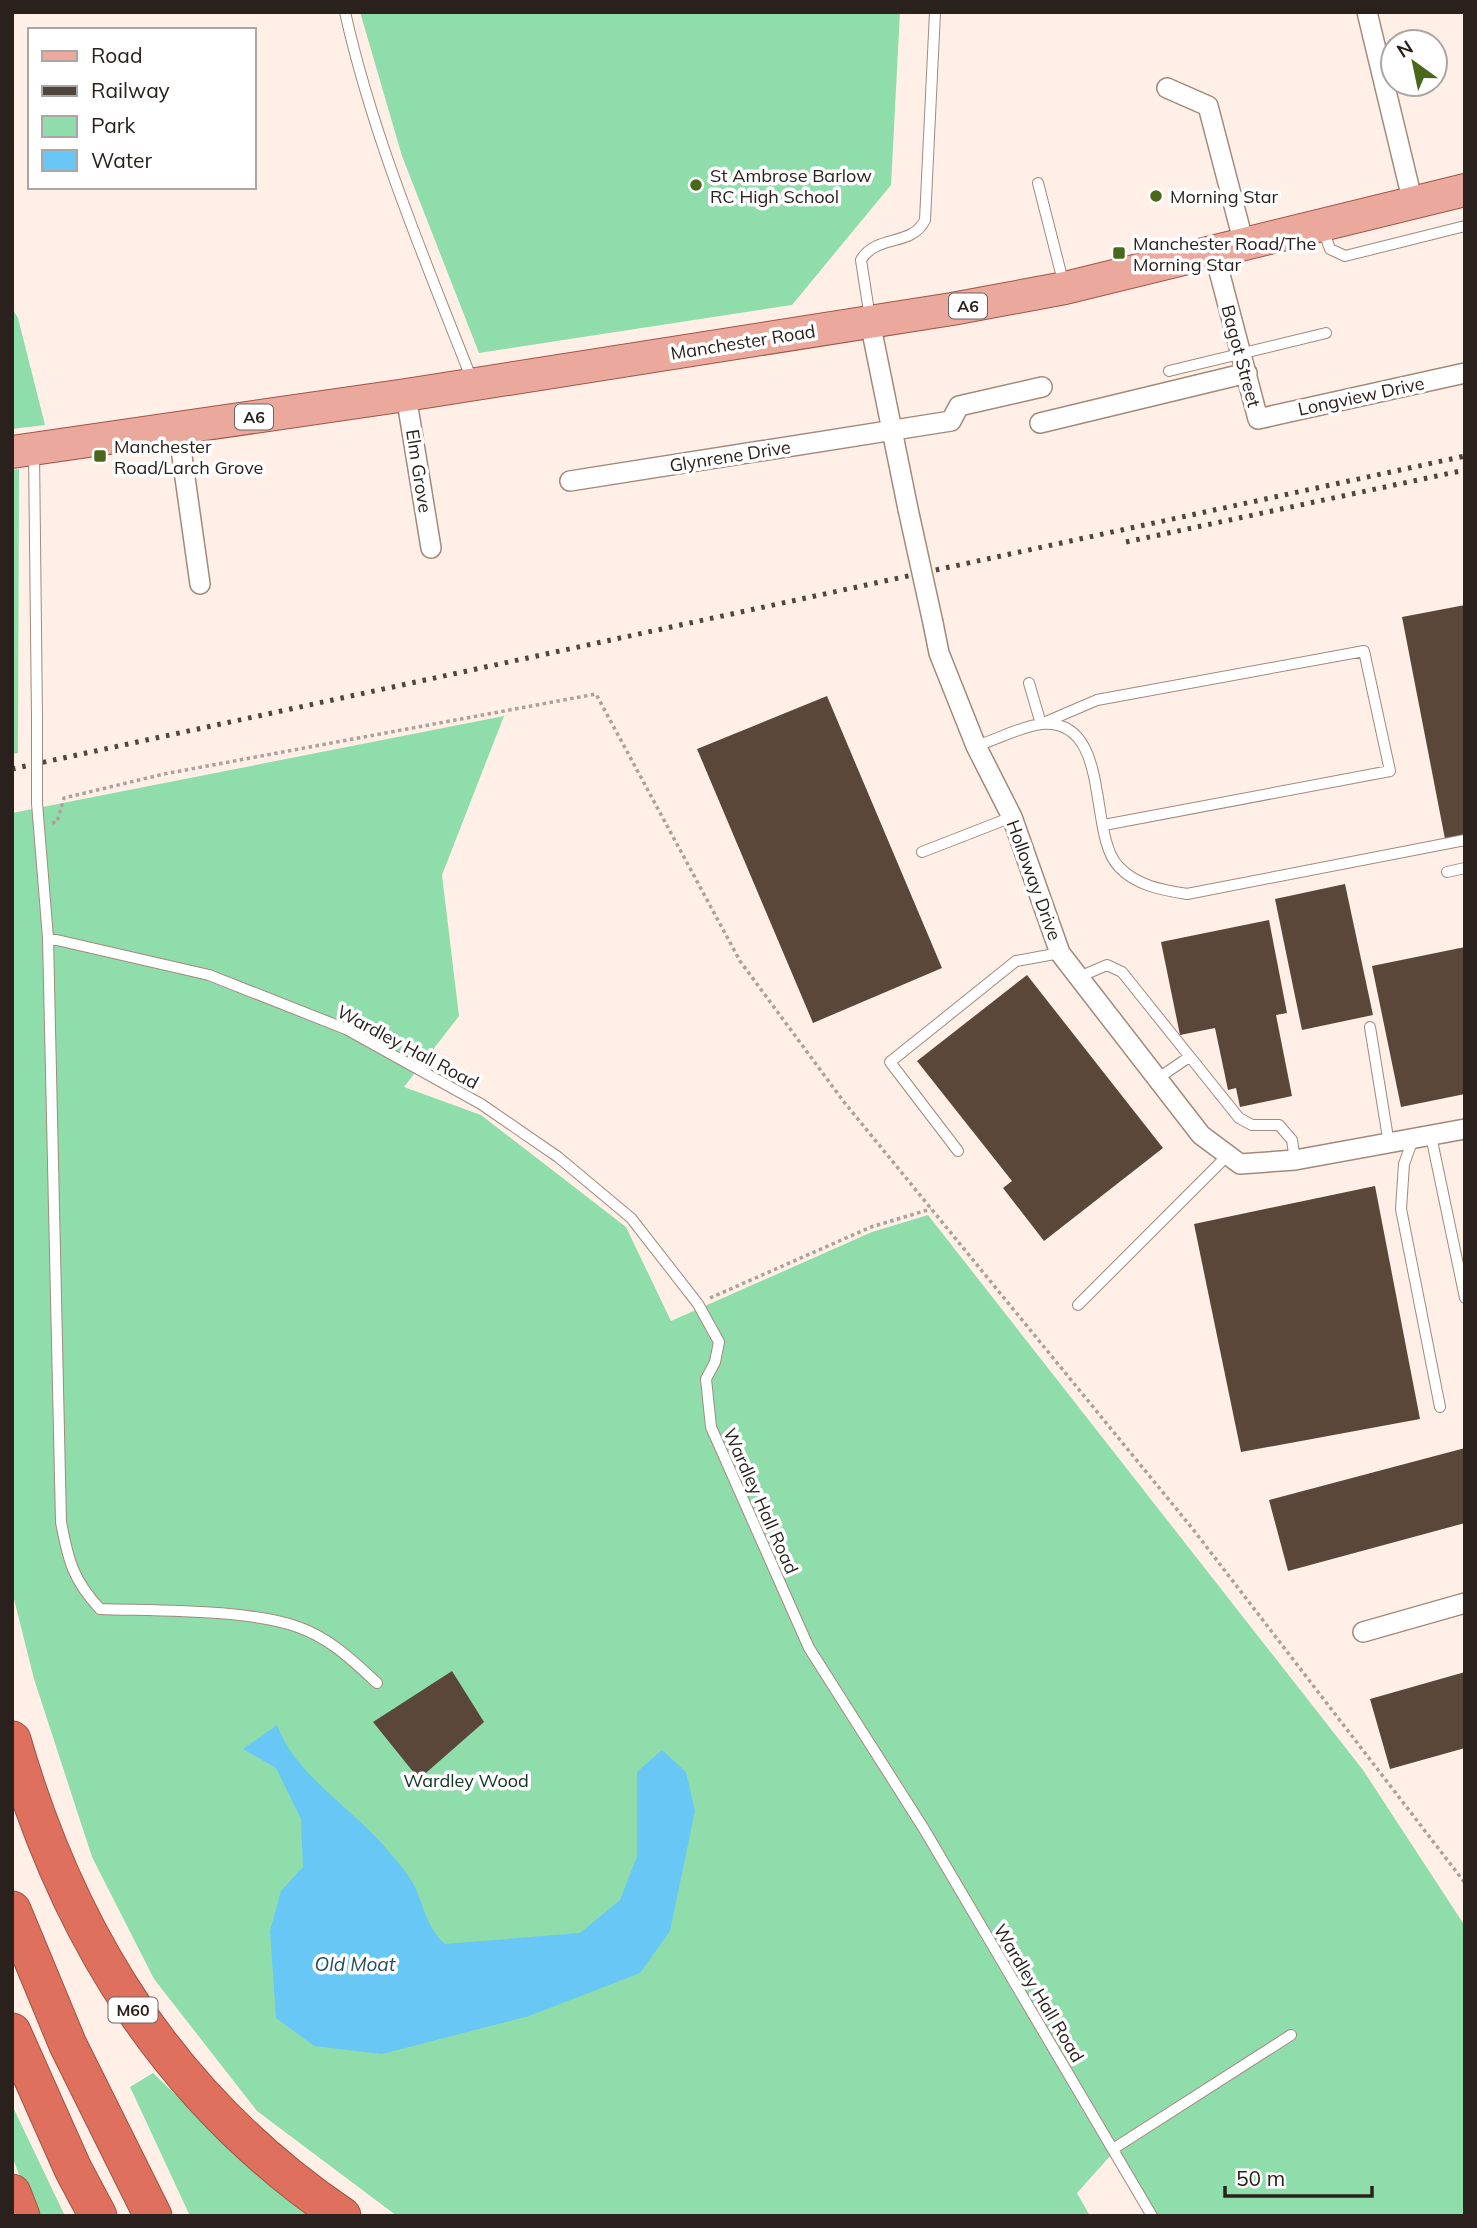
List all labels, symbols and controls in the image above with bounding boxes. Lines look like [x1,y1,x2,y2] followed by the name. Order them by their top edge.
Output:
[28,28,256,189] legend
[1379,28,1449,98] north arrow
[1392,35,1417,63] text: N
[91,42,142,68] text: Road
[91,77,170,103] text: Railway
[91,112,135,138] text: Park
[91,147,152,173] text: Water
[710,164,872,208] place label: St Ambrose Barlow RC High School
[688,177,704,193] marker: St Ambrose Barlow RC High School
[1170,185,1278,208] place label: Morning Star
[1148,188,1164,204] marker: Morning Star
[1133,232,1316,276] place label: Manchester Road/The Morning Star
[1111,245,1127,261] marker: Manchester Road/The Morning Star
[949,294,987,318] road number: A6
[1216,302,1266,410] street label: Bagot Street
[669,319,817,365] street label: Manchester Road
[1296,371,1426,421] street label: Longview Drive
[235,404,273,430] road number: A6
[401,428,437,514] street label: Elm Grove
[114,435,263,479] place label: Manchester Road/Larch Grove
[668,435,792,477] street label: Glynrene Drive
[92,448,108,464] marker: Manchester Road/Larch Grove
[1002,817,1066,943] street label: Holloway Drive
[333,1000,483,1094] street label: Wardley Hall Road
[719,1425,803,1577] street label: Wardley Hall Road
[403,1769,529,1792] park label: Wardley Wood
[989,1920,1089,2066] street label: Wardley Hall Road
[315,1952,397,1976] water label: Old Moat
[108,1998,158,2022] road number: M60
[1225,2154,1372,2198] scale bar
[1236,2165,1285,2191] text: 50 m

